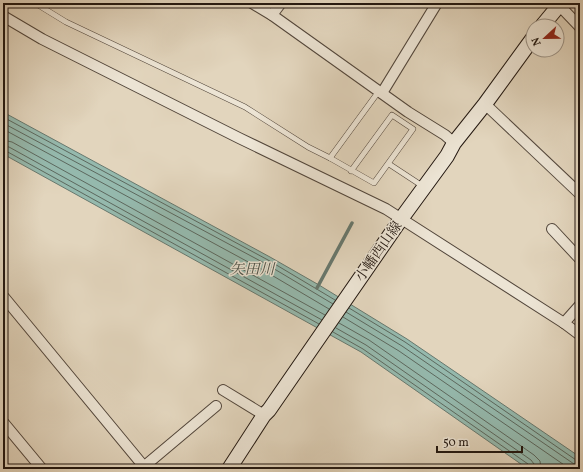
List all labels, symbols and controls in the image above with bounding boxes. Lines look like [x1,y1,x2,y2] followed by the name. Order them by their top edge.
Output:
[525,18,565,58] north arrow
[529,35,546,48] text: N
[351,218,407,286] street label: 小幡西山線
[229,260,276,281] water label: 矢田川
[437,428,522,454] scale bar
[443,435,469,451] text: 50 m

